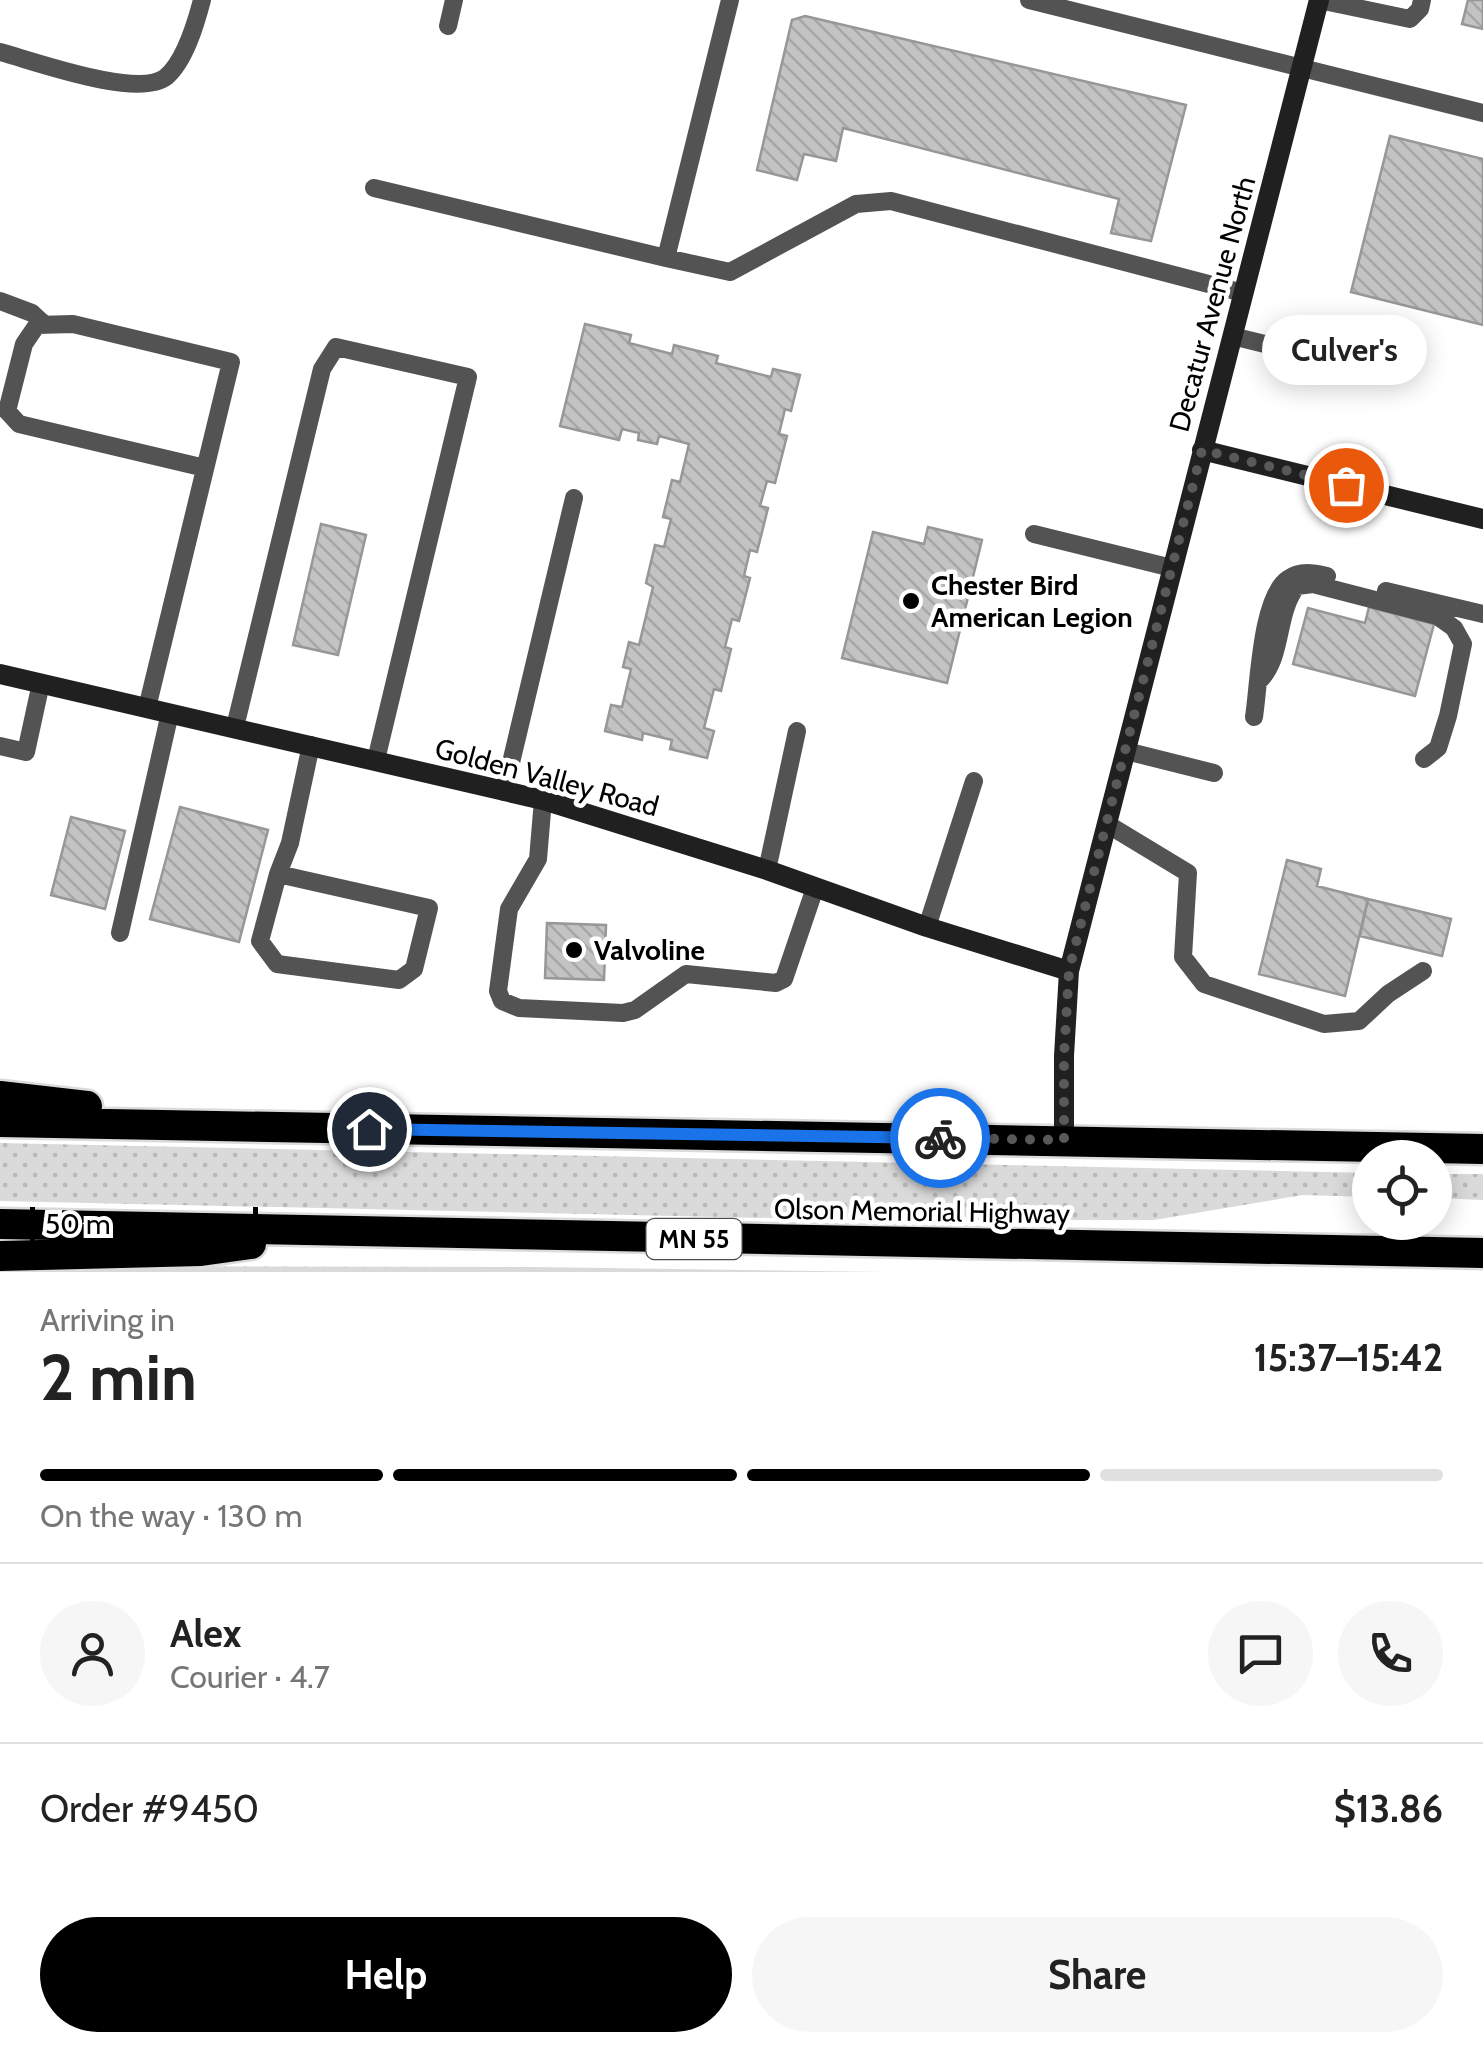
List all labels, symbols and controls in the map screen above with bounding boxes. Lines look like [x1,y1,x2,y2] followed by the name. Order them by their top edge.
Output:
[1162,173,1262,435] street label: Decatur Avenue North
[1264,315,1428,385] callout: Culver's
[1291,330,1398,369] text: Culver's
[1304,443,1389,528] pin
[1319,458,1374,513] icon: bag
[931,568,1133,634] place label: Chester Bird American Legion
[900,590,922,612] marker: Chester Bird American Legion
[431,731,663,823] street label: Golden Valley Road
[594,933,705,967] place label: Valvoline
[563,939,585,961] marker: Valvoline
[327,1087,412,1172] pin
[890,1088,990,1188] courier
[342,1102,397,1157] icon: home
[913,1111,968,1166] icon: bike
[1352,1140,1452,1240] map controls
[1352,1140,1452,1240] button: locate
[774,1191,1070,1231] street label: Olson Memorial Highway
[30,1202,258,1246] scale bar
[45,1207,111,1241] text: 50 m
[646,1219,742,1259] road number: MN 55
[40,1300,175,1339] text: Arriving in
[1254,1334,1443,1381] text: 15:37–15:42
[40,1337,197,1416] text: 2 min
[40,1496,303,1535] text: On the way · 130 m
[40,1601,145,1706] button: person
[1208,1601,1313,1706] button: chat
[1338,1601,1443,1706] button: phone
[170,1610,241,1657] text: Alex
[170,1657,330,1696] text: Courier · 4.7
[40,1785,259,1832] text: Order #9450
[1334,1785,1443,1832] text: $13.86
[40,1917,732,2032] button: Help
[752,1917,1443,2032] button: Share

